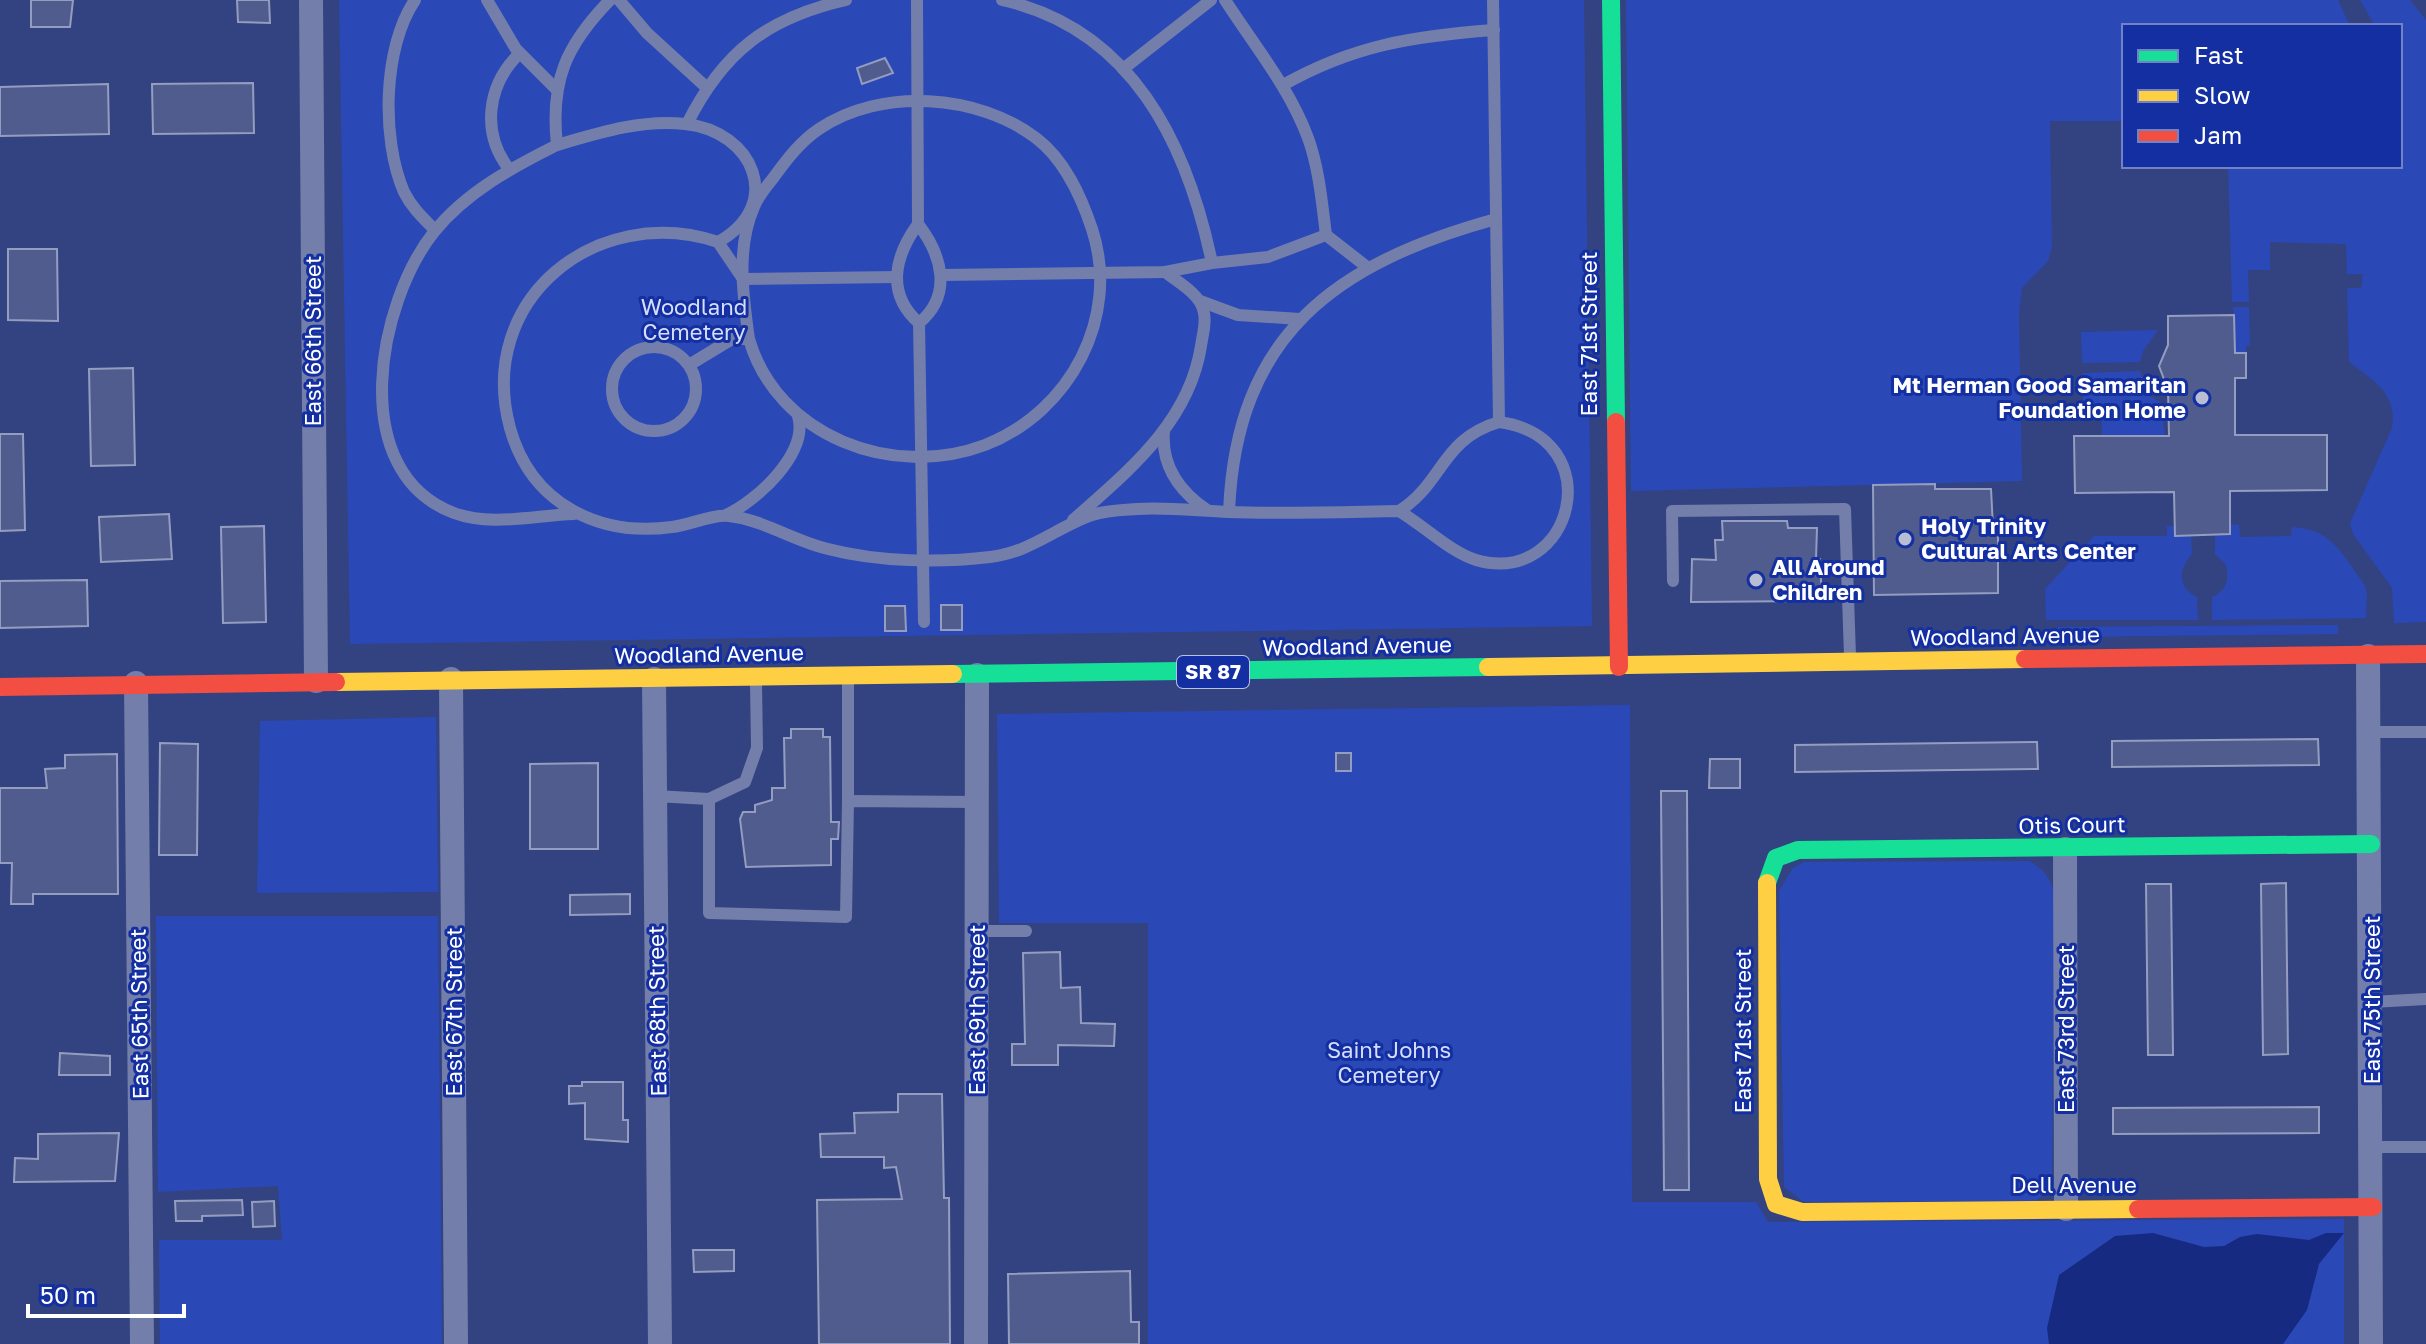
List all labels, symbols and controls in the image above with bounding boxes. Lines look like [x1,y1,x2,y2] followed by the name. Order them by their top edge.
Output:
[2122,24,2402,168] legend
[2194,40,2244,69] text: Fast
[2194,80,2250,109] text: Slow
[2194,120,2242,149] text: Jam
[1575,251,1602,417] street label: East 71st Street
[299,255,326,427] street label: East 66th Street
[641,293,747,345] park label: Woodland Cemetery
[1892,371,2186,423] place label: Mt Herman Good Samaritan Foundation Home
[2193,389,2211,407] marker: Mt Herman Good Samaritan Foundation Home
[1921,512,2136,564] place label: Holy Trinity Cultural Arts Center
[1896,530,1914,548] marker: Holy Trinity Cultural Arts Center
[1772,553,1885,605] place label: All Around Children
[1747,571,1765,589] marker: All Around Children
[1910,620,2100,651] street label: Woodland Avenue
[1262,630,1452,661] street label: Woodland Avenue
[614,638,804,669] street label: Woodland Avenue
[1177,656,1249,688] road number: SR 87
[2018,810,2126,839] street label: Otis Court
[2358,916,2385,1084] street label: East 75th Street
[963,924,990,1096] street label: East 69th Street
[642,925,671,1097] street label: East 68th Street
[440,927,467,1097] street label: East 67th Street
[124,928,153,1100] street label: East 65th Street
[2052,945,2079,1113] street label: East 73rd Street
[1729,948,1756,1114] street label: East 71st Street
[1327,1036,1451,1088] park label: Saint Johns Cemetery
[2011,1171,2137,1198] street label: Dell Avenue
[28,1268,184,1318] scale bar
[40,1280,96,1309] text: 50 m

